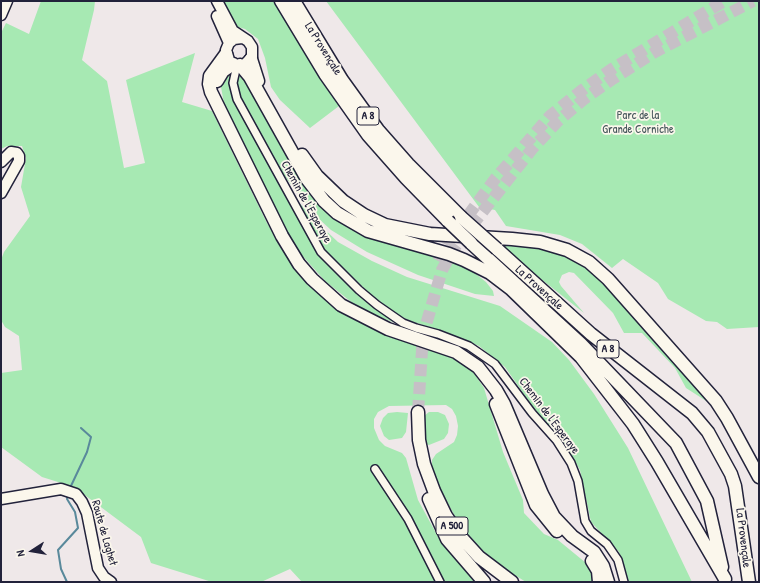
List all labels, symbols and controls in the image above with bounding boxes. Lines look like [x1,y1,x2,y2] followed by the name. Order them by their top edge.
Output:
[301,20,345,78] street label: La Provençale
[357,107,379,125] road number: A 8
[602,109,674,137] park label: Parc de la Grande Corniche
[277,158,335,246] street label: Chemin de l'Esperaye
[512,263,566,313] street label: La Provençale
[597,340,619,358] road number: A 8
[516,375,582,457] street label: Chemin de l'Esperaye
[88,499,120,567] street label: Route de Laghet
[732,508,754,568] street label: La Provençale
[436,517,468,535] road number: A 500
[12,531,52,571] north arrow
[13,549,28,558] text: N

